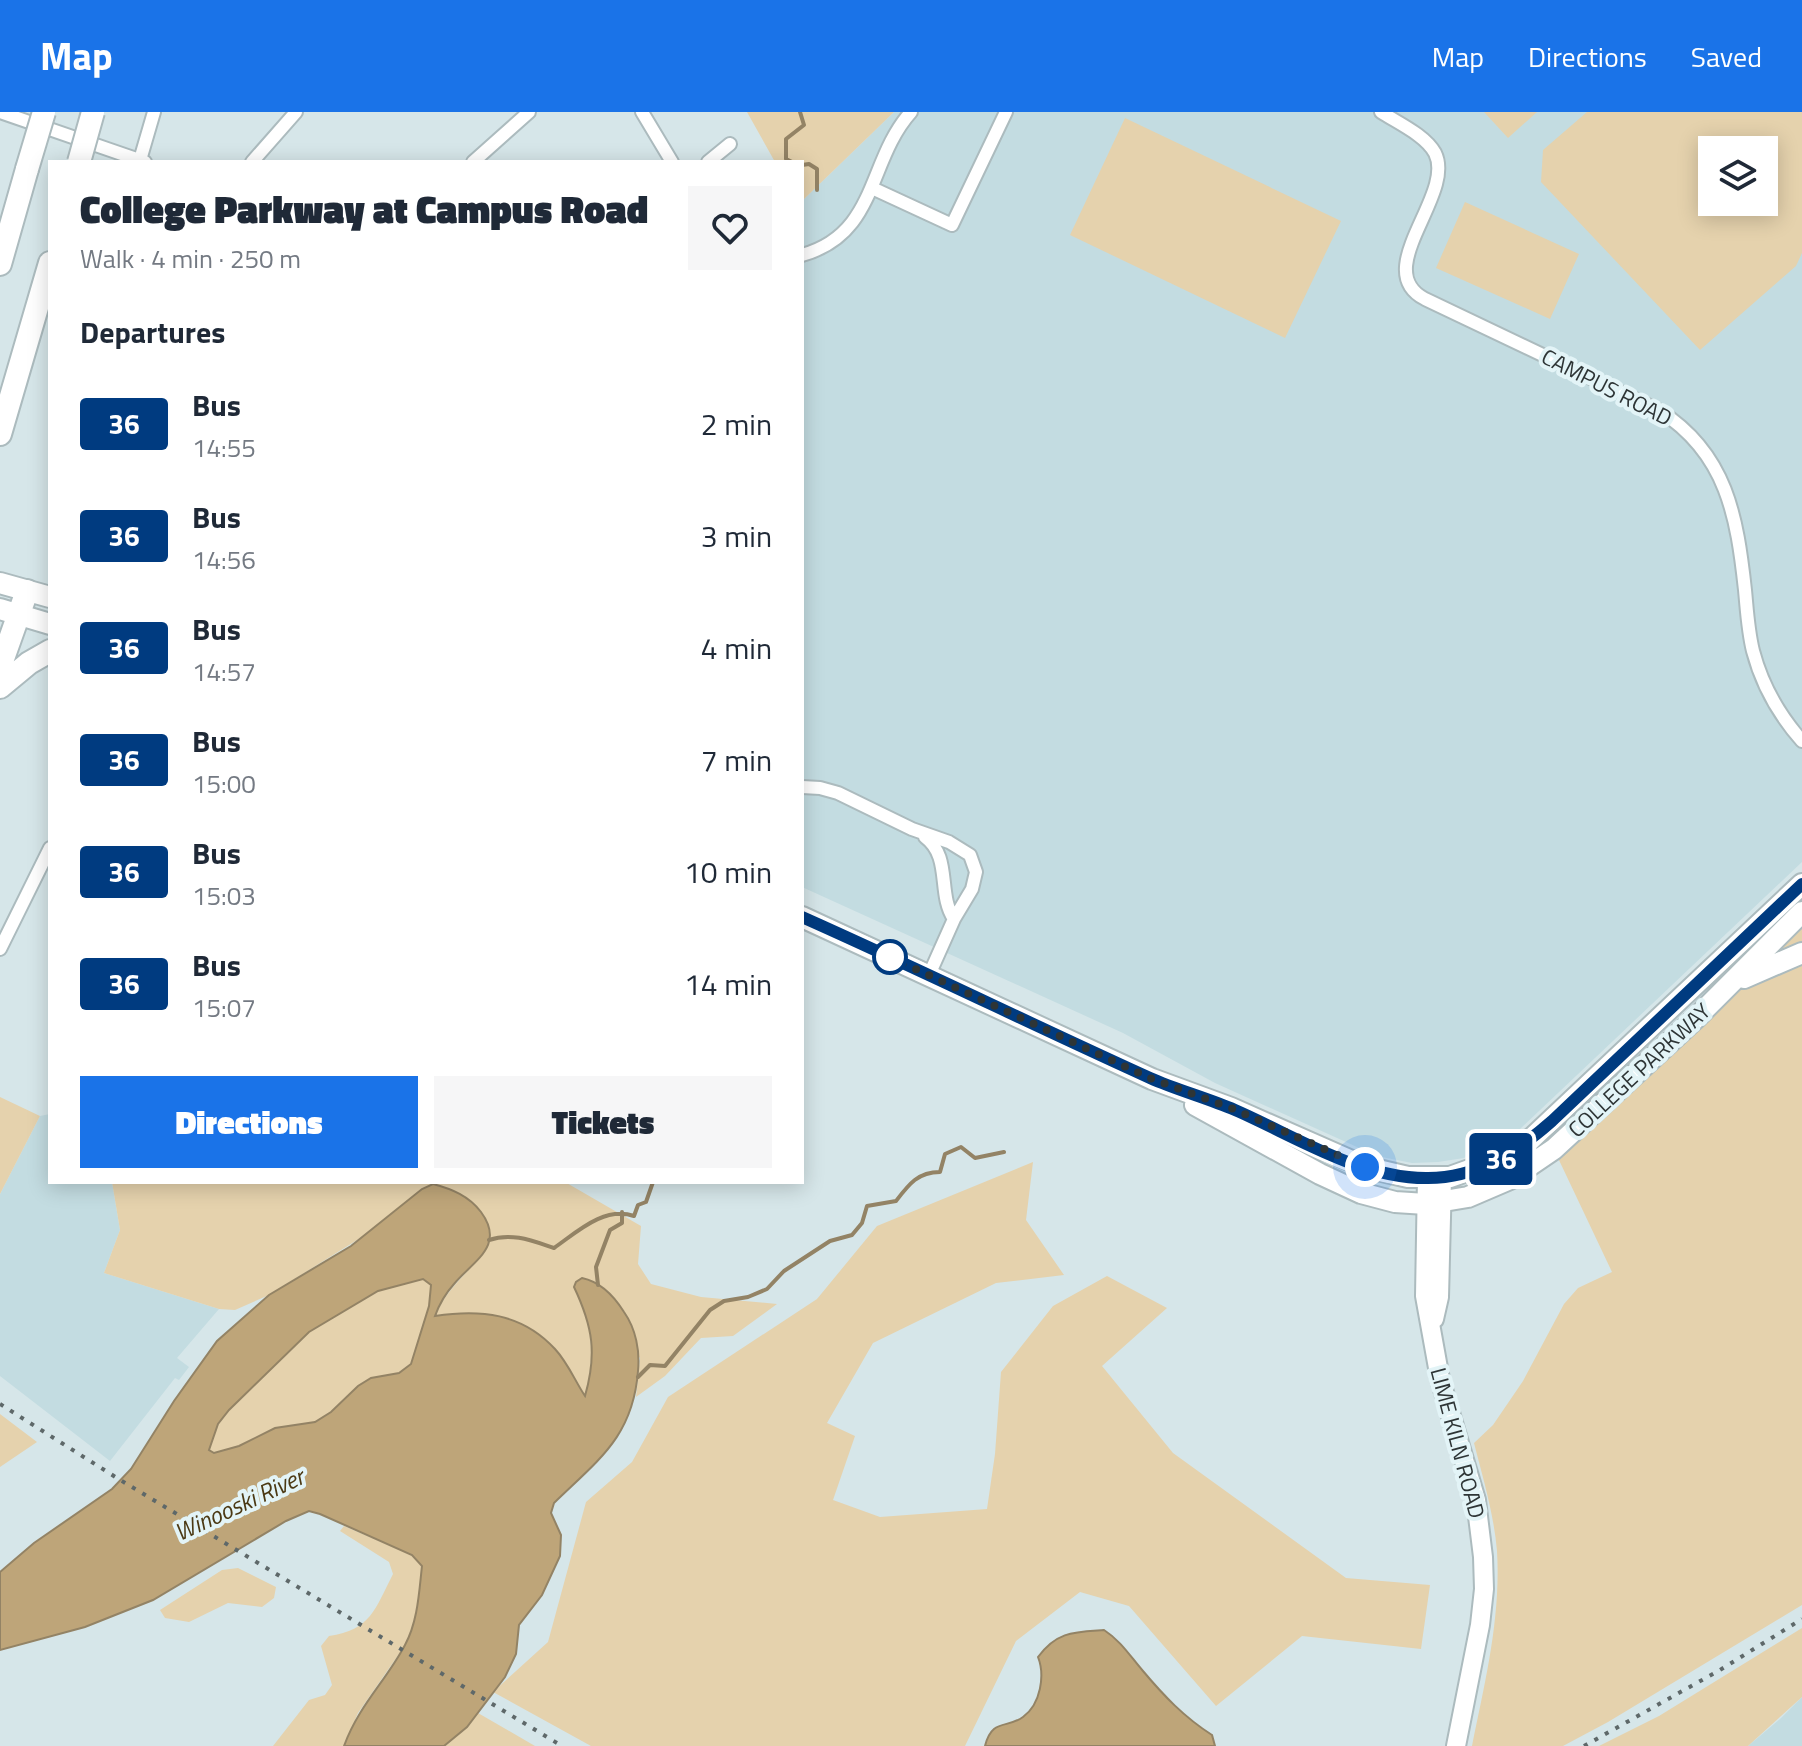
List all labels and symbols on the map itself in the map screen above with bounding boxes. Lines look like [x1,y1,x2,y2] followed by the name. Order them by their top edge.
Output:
[1536,339,1678,435] street label: CAMPUS ROAD
[873,940,907,974] unlabelled marker
[1560,995,1718,1145] street label: COLLEGE PARKWAY
[1465,1133,1537,1185] line badge: 36
[1345,1147,1385,1187] your location
[1422,1364,1494,1522] street label: LIME KILN ROAD
[168,1457,313,1550] water label: Winooski River

